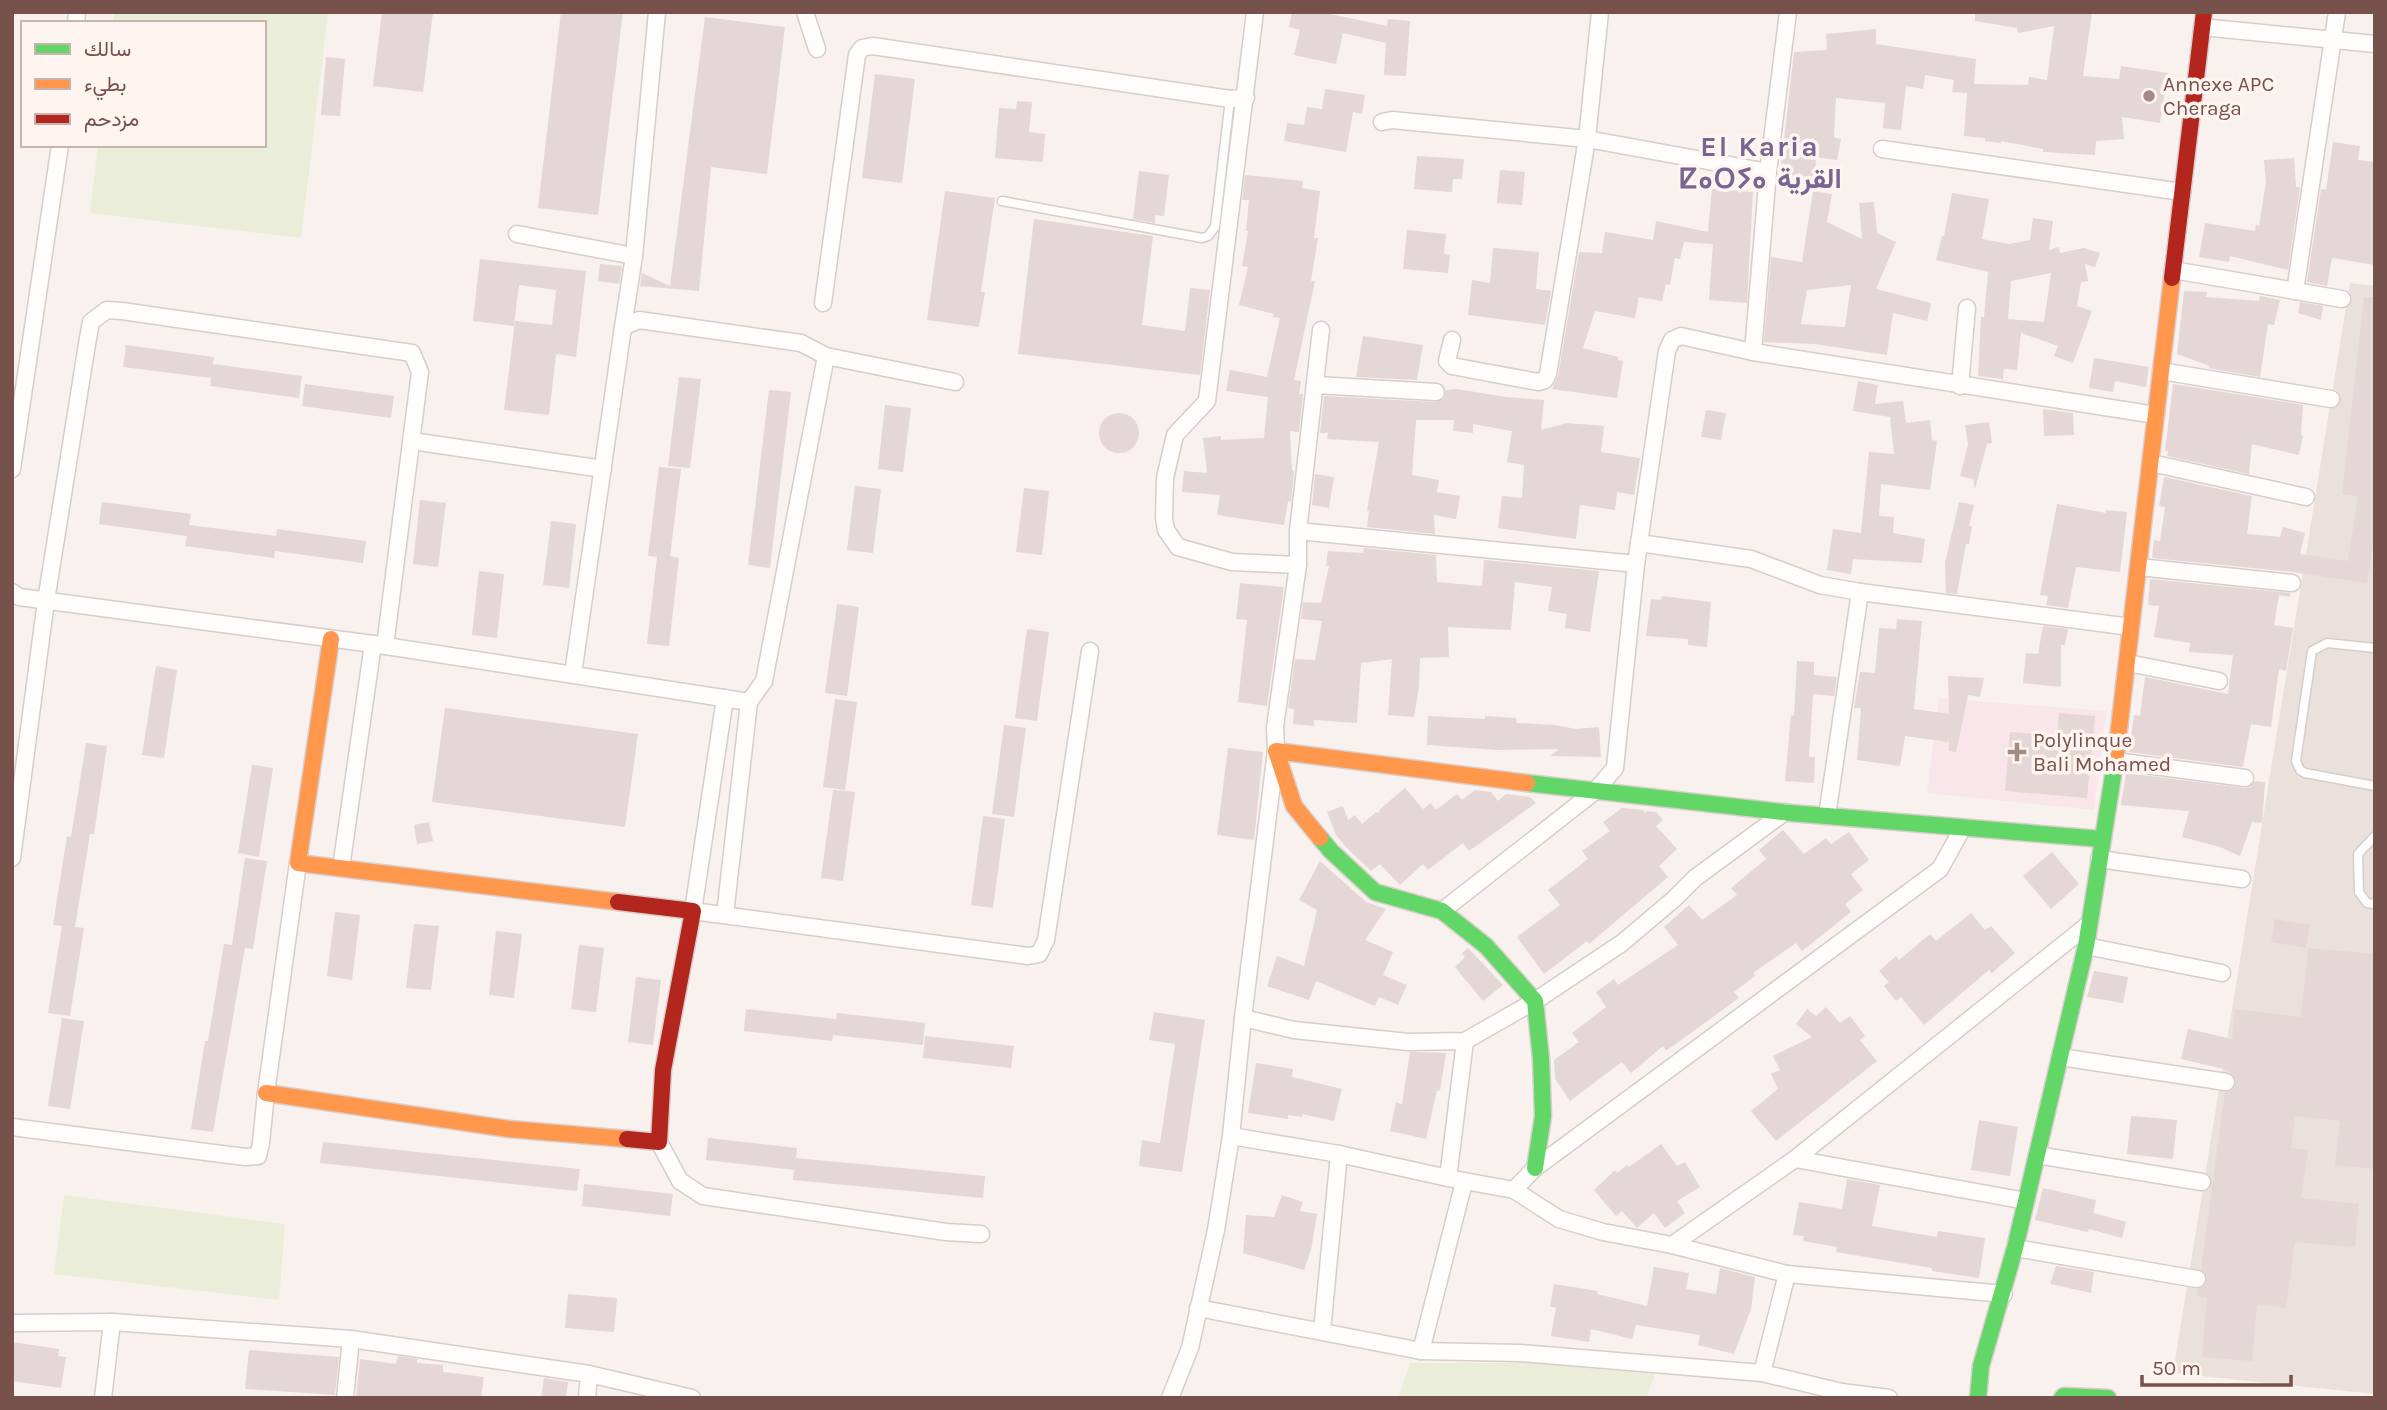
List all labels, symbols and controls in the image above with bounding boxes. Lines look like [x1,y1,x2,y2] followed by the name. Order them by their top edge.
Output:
[21,21,266,147] legend
[84,37,131,61] text: سالك
[84,72,127,101] text: بطيء
[2163,72,2274,120] place label: Annexe APC Cheraga
[2141,88,2157,104] marker: Annexe APC Cheraga
[84,107,139,133] text: مزدحم
[1678,130,1842,196] district label: El Karia ⵇⴰⵔⵢⴰ القرية
[2033,728,2171,776] place label: Polylinque Bali Mohamed
[2007,742,2027,762] marker: Polylinque Bali Mohamed
[2142,1344,2291,1388] scale bar
[2152,1356,2201,1380] text: 50 m

